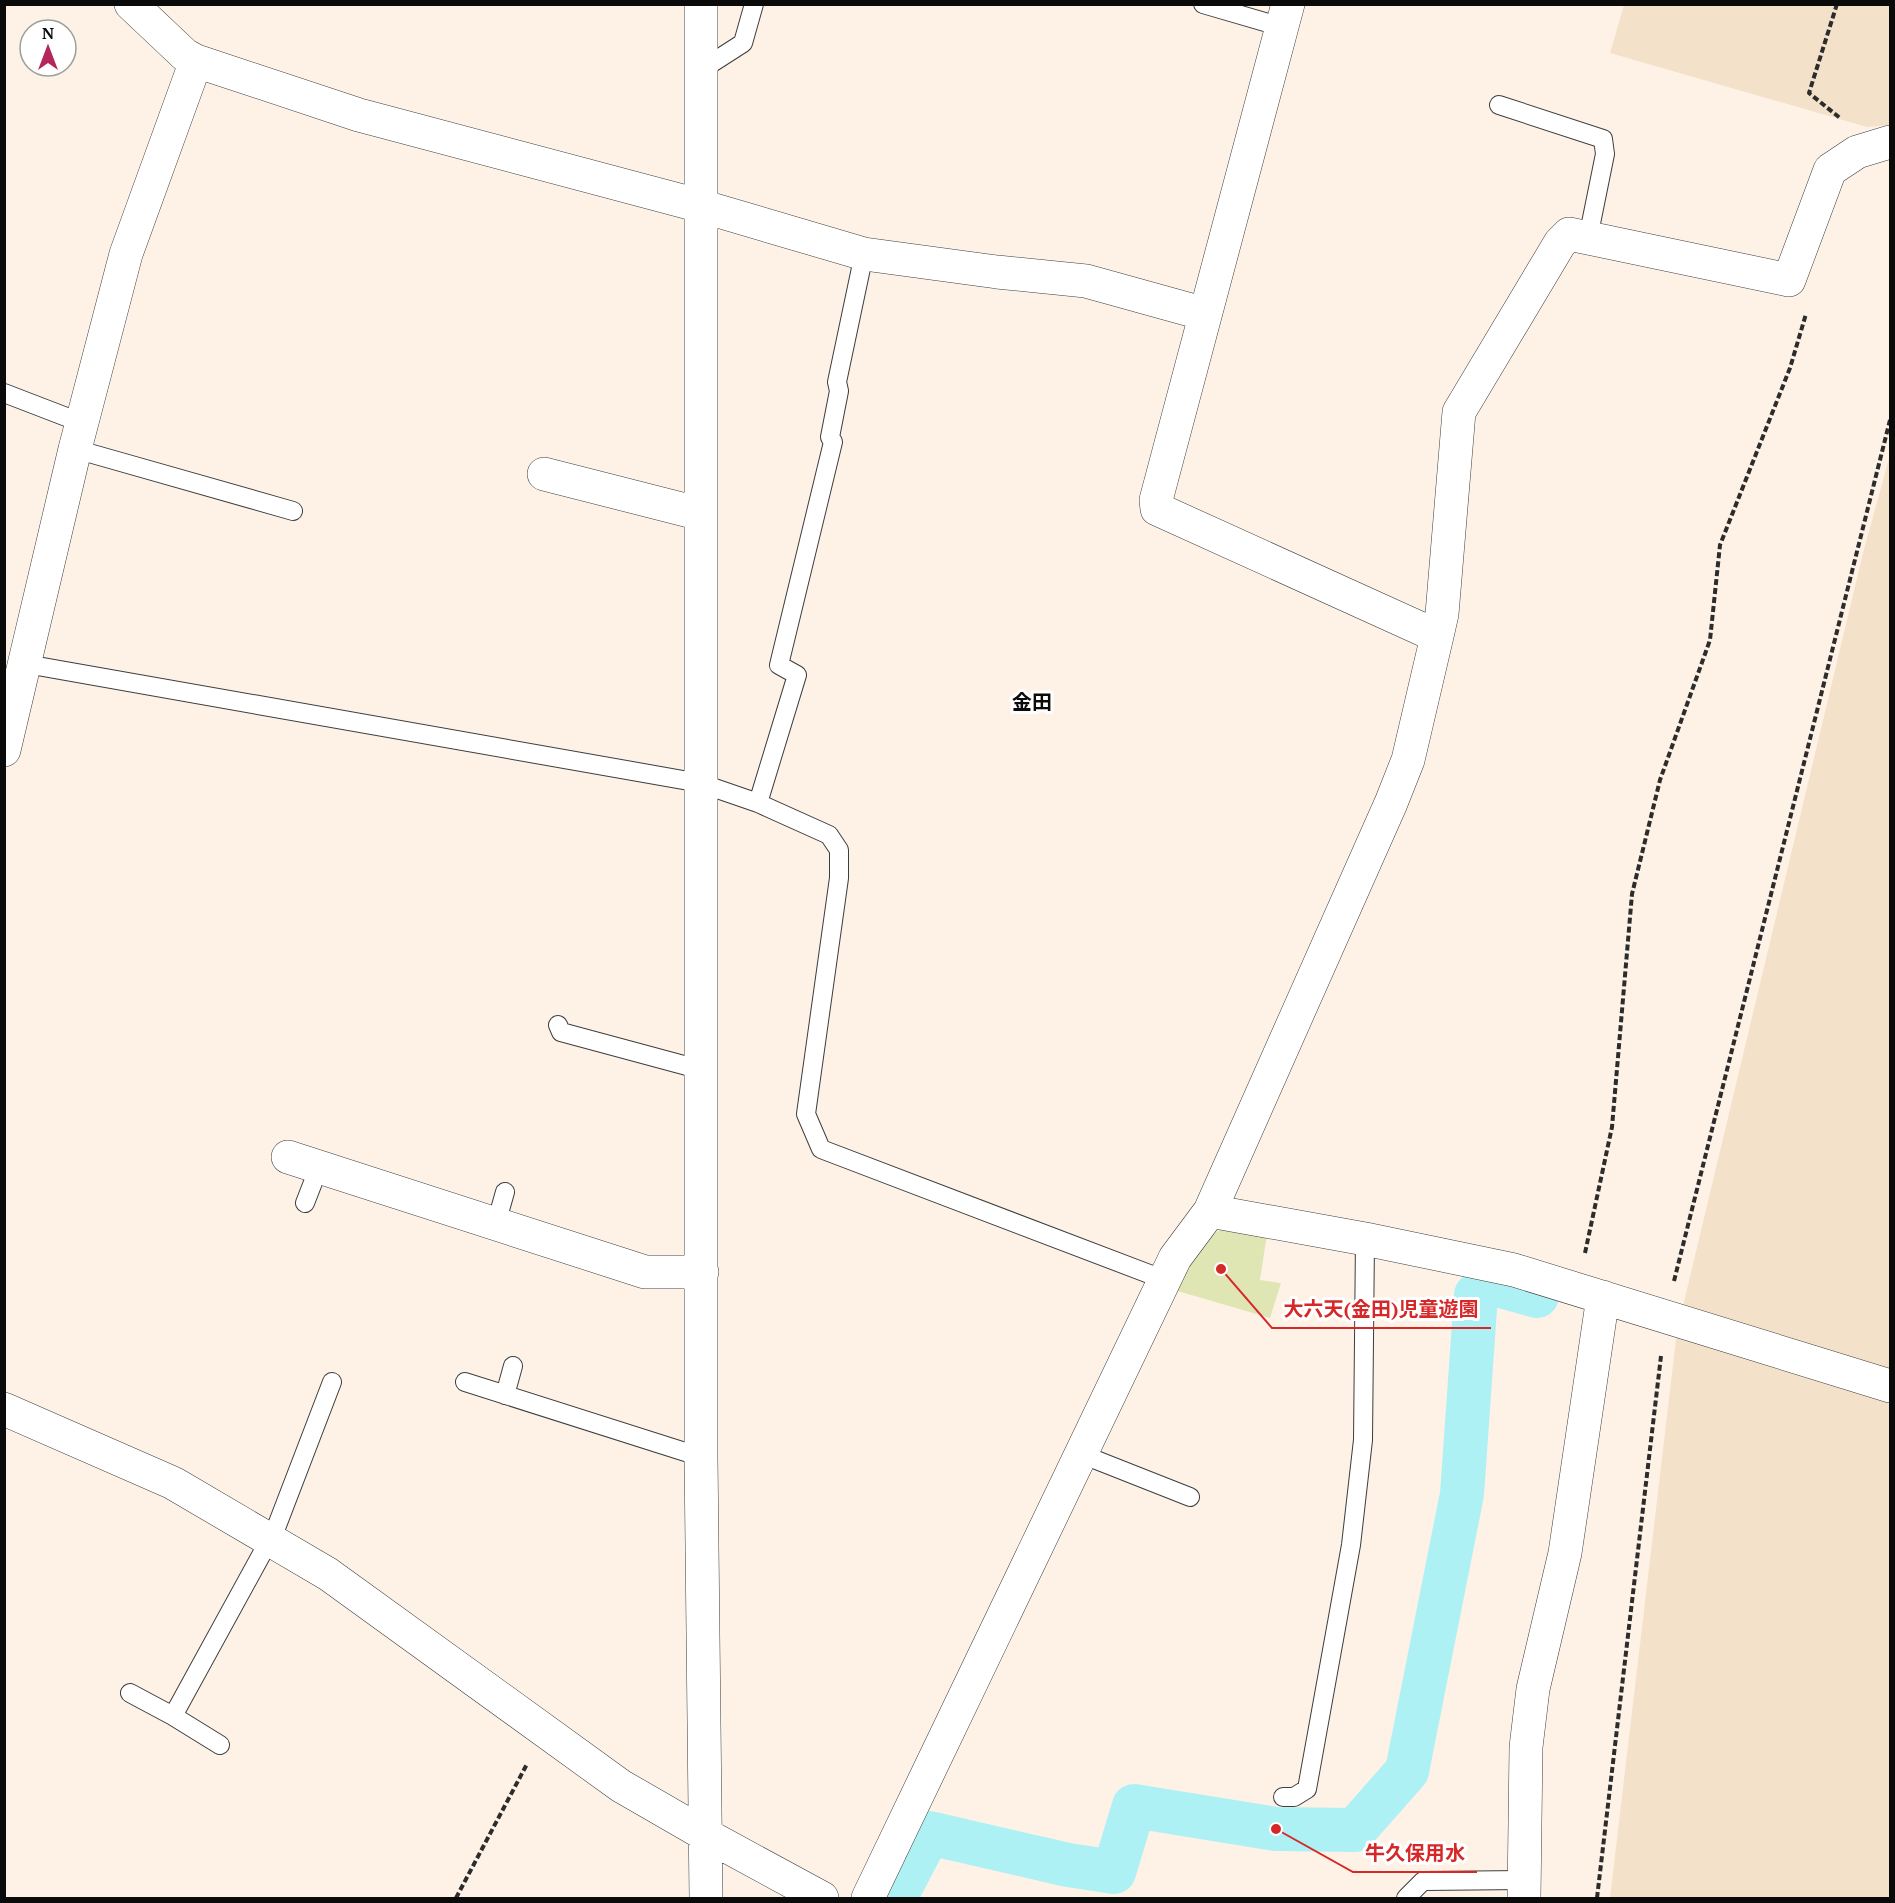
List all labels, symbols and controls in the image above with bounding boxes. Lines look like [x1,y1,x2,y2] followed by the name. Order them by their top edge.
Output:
[18,18,78,78] north arrow
[42,22,54,44] text: N
[1012,688,1052,715] district label: 金田
[1272,1290,1491,1328] callout: 大六天(金田)児童遊園
[1284,1295,1479,1322] text: 大六天(金田)児童遊園
[1353,1834,1477,1872] callout: 牛久保用水
[1365,1839,1465,1866] text: 牛久保用水

